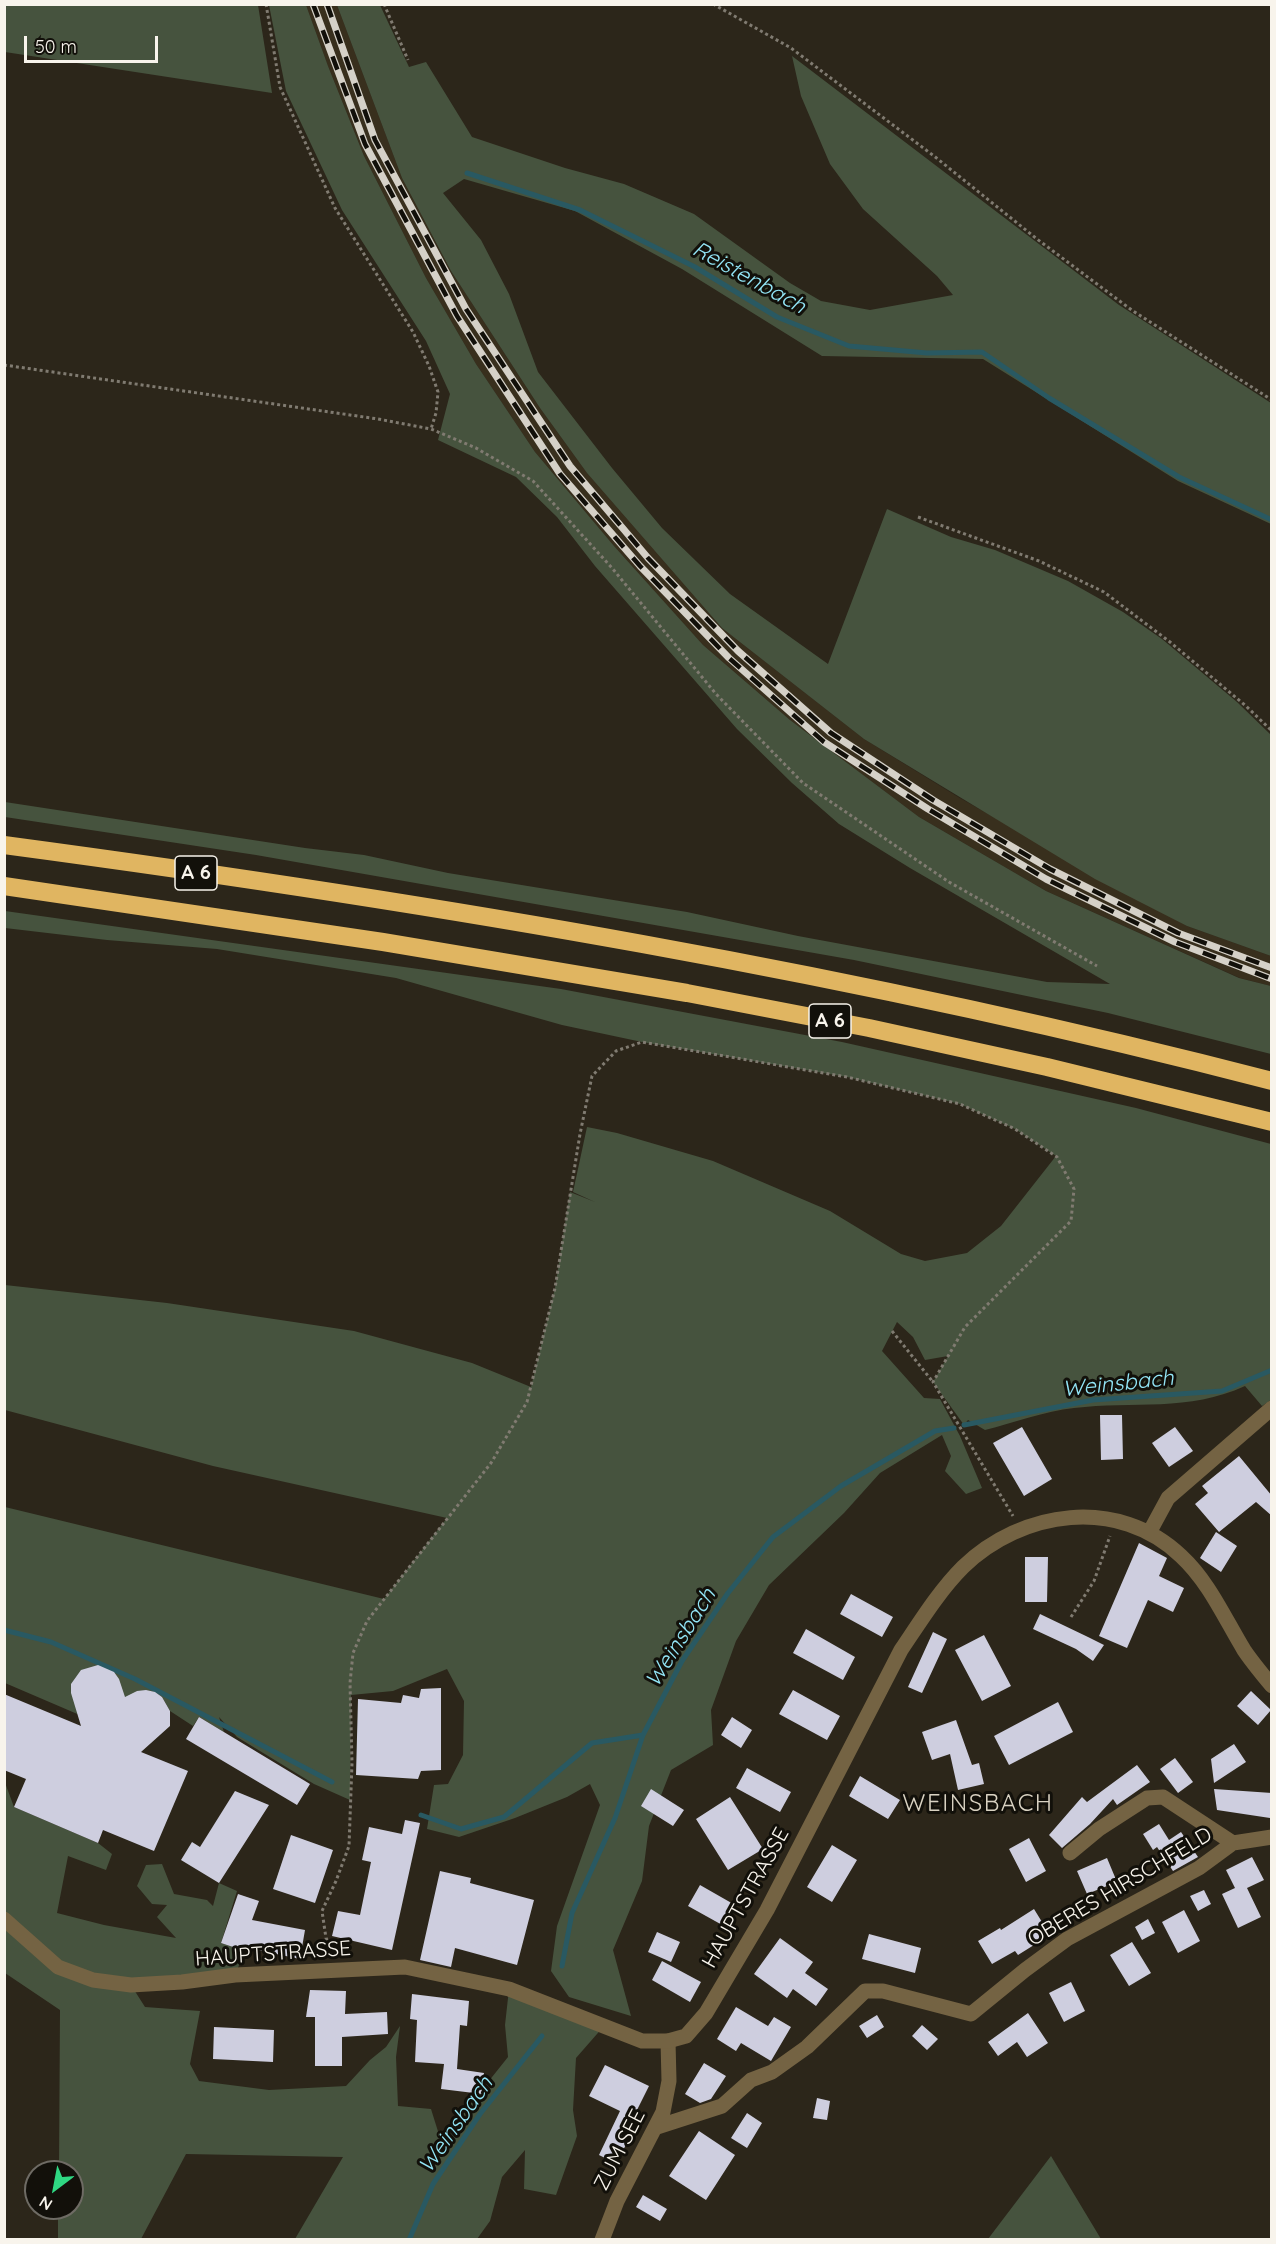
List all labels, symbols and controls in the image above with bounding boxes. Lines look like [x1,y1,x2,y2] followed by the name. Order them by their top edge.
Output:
[27,24,160,62] scale bar
[35,35,77,58] text: 50 m
[688,236,810,320] water label: Reistenbach
[175,856,217,890] road number: A 6
[809,1004,851,1038] road number: A 6
[1061,1365,1175,1403] water label: Weinsbach
[640,1584,722,1692] water label: Weinsbach
[902,1790,1054,1818] district label: WEINSBACH
[1023,1822,1217,1952] street label: OBERES HIRSCHFELD
[697,1824,795,1972] street label: HAUPTSTRASSE
[194,1936,352,1972] street label: HAUPTSTRASSE
[413,2072,499,2178] water label: Weinsbach
[589,2105,651,2195] street label: ZUM SEE
[24,2160,84,2220] north arrow
[35,2192,56,2215] text: N

